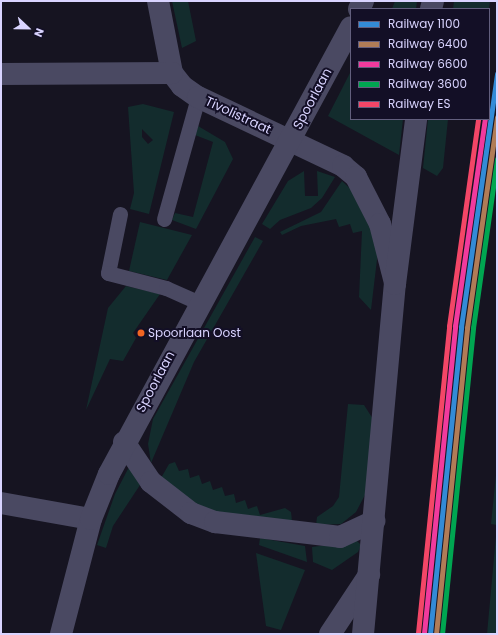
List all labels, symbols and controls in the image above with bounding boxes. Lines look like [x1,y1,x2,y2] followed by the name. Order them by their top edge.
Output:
[8,8,48,48] north arrow
[350,8,490,120] legend
[388,15,460,32] text: Railway 1100
[30,26,48,39] text: N
[388,35,467,52] text: Railway 6400
[388,55,468,72] text: Railway 6600
[290,66,336,132] street label: Spoorlaan
[388,75,467,92] text: Railway 3600
[203,94,273,138] street label: Tivolistraat
[388,95,450,112] text: Railway ES
[148,326,241,340] place label: Spoorlaan Oost
[136,328,146,338] marker: Spoorlaan Oost
[133,349,179,415] street label: Spoorlaan

